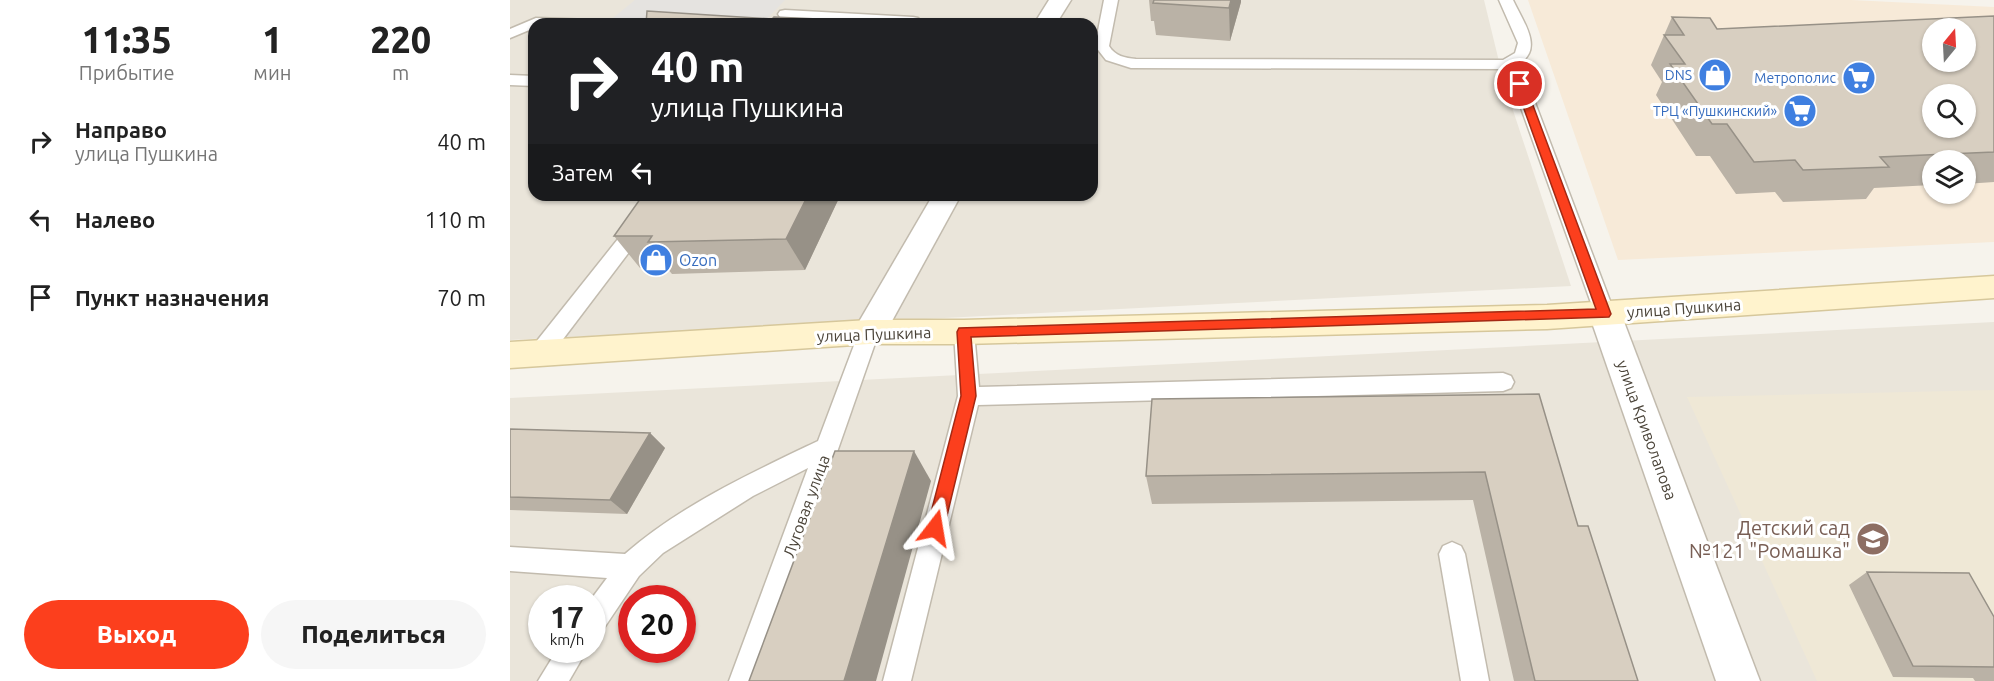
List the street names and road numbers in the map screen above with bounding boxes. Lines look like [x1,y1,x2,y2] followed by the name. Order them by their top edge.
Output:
[1626,295,1742,321] street label: улица Пушкина
[816,323,932,345] street label: улица Пушкина
[1613,358,1681,502] street label: улица Криволапова
[779,452,833,560] street label: Луговая улица

